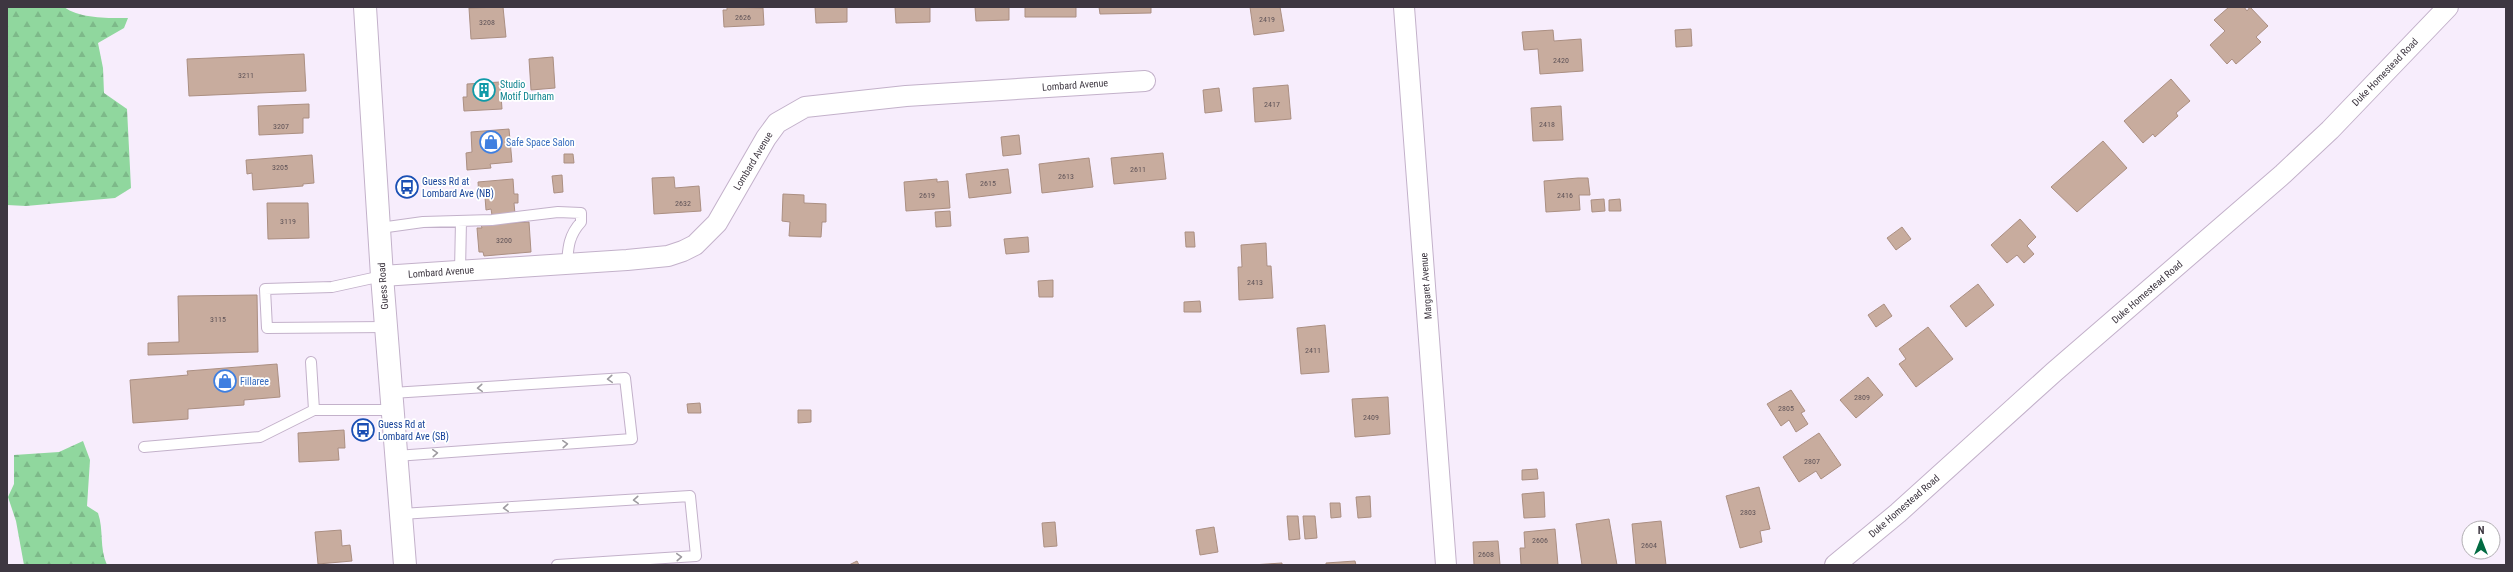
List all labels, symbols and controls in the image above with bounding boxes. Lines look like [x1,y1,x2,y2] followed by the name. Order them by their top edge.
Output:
[735,13,751,22] house number: 2626
[1259,15,1275,24] house number: 2419
[479,18,495,27] house number: 3208
[2350,36,2420,108] street label: Duke Homestead Road
[1553,56,1569,65] house number: 2420
[238,71,254,80] house number: 3211
[471,77,497,103] building icon: Studio Motif Durham
[1042,77,1109,93] street label: Lombard Avenue
[500,79,554,102] place label: Studio Motif Durham
[1264,100,1280,109] house number: 2417
[1539,120,1555,129] house number: 2418
[273,122,289,131] house number: 3207
[478,129,504,155] shop icon: Safe Space Salon
[731,130,775,192] street label: Lombard Avenue
[506,137,575,148] place label: Safe Space Salon
[272,163,288,172] house number: 3205
[1130,165,1146,174] house number: 2611
[1058,172,1074,181] house number: 2613
[394,174,420,200] bus stop icon: Guess Rd at Lombard Ave (NB)
[422,176,494,200] place label: Guess Rd at Lombard Ave (NB)
[980,179,996,188] house number: 2615
[919,191,935,200] house number: 2619
[1557,191,1573,200] house number: 2416
[675,199,691,208] house number: 2632
[280,217,296,226] house number: 3119
[496,236,512,245] house number: 3200
[1418,252,1434,320] street label: Margaret Avenue
[2110,258,2184,326] street label: Duke Homestead Road
[376,262,390,310] street label: Guess Road
[408,264,475,280] street label: Lombard Avenue
[1247,278,1263,287] house number: 2413
[210,315,226,324] house number: 3115
[1305,346,1321,355] house number: 2411
[212,368,238,394] shop icon: Fillaree
[607,375,613,384] one-way arrow
[240,376,269,387] place label: Fillaree
[477,383,483,392] one-way arrow
[1854,393,1870,402] house number: 2809
[1778,404,1794,413] house number: 2805
[1363,413,1379,422] house number: 2409
[350,417,376,443] bus stop icon: Guess Rd at Lombard Ave (SB)
[378,419,449,443] place label: Guess Rd at Lombard Ave (SB)
[562,440,568,449] one-way arrow
[432,449,438,458] one-way arrow
[1804,457,1820,466] house number: 2807
[1867,472,1941,540] street label: Duke Homestead Road
[633,495,639,504] one-way arrow
[503,503,509,512] one-way arrow
[1740,508,1756,517] house number: 2803
[2461,520,2501,560] north arrow
[2478,524,2485,537] text: N
[1532,536,1548,545] house number: 2606
[1641,541,1657,550] house number: 2604
[1478,550,1494,559] house number: 2608
[676,552,682,561] one-way arrow

